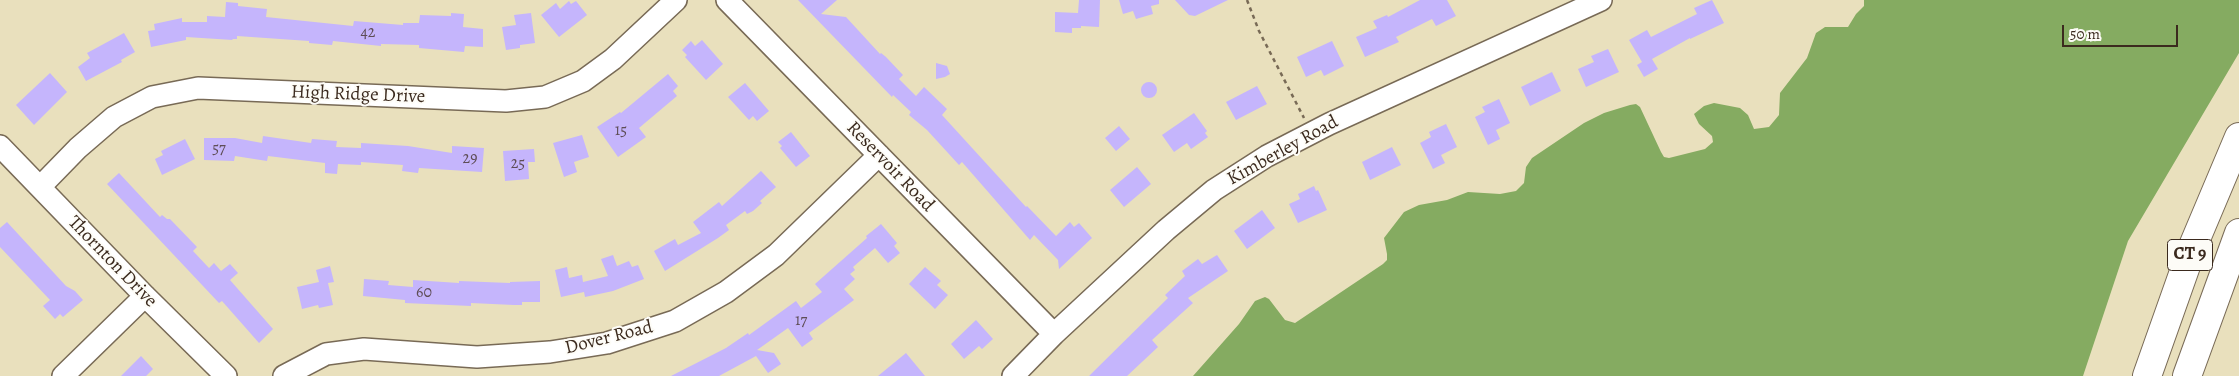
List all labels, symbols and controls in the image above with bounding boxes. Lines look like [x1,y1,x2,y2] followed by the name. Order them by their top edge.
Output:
[2064,15,2180,47] scale bar
[361,23,375,43] house number: 42
[2070,24,2100,44] text: 50 m
[290,81,426,109] street label: High Ridge Drive
[1223,111,1343,191] street label: Kimberley Road
[841,117,939,217] street label: Reservoir Road
[615,121,627,141] house number: 15
[212,139,226,159] house number: 57
[463,149,477,169] house number: 29
[511,154,525,174] house number: 25
[63,211,161,313] street label: Thornton Drive
[2168,240,2212,270] road number: CT 9
[416,283,432,303] house number: 60
[795,311,807,331] house number: 17
[563,316,655,360] street label: Dover Road

